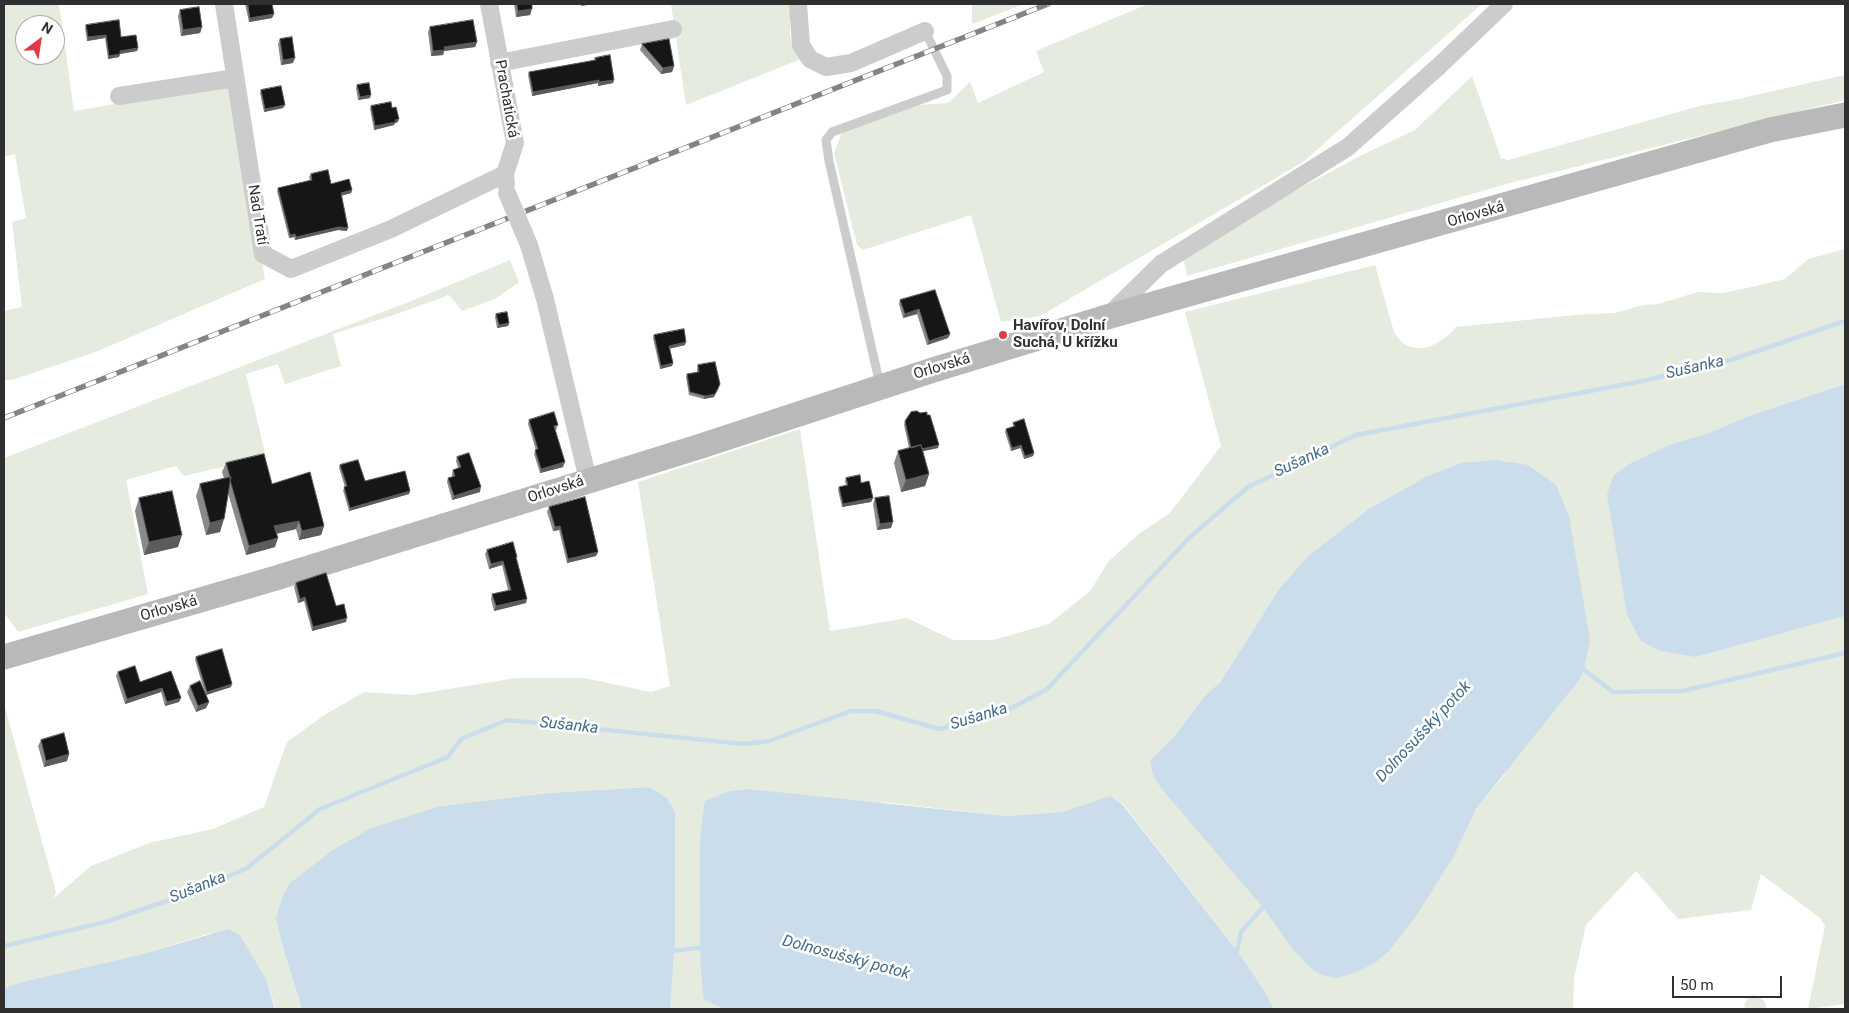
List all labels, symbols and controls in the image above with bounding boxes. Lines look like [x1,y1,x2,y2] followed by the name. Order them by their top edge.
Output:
[15,15,65,65] north arrow
[39,19,56,37] text: N
[490,59,522,139] street label: Prachatická
[243,183,271,247] street label: Nad Tratí
[1446,198,1506,232] street label: Orlovská
[1013,317,1118,352] place label: Havířov, Dolní Suchá, U křížku
[997,329,1009,341] marker: Havířov, Dolní Suchá, U křížku
[912,350,972,384] street label: Orlovská
[1664,352,1726,384] water label: Sušanka
[1271,440,1333,482] water label: Sušanka
[526,472,586,508] street label: Orlovská
[139,592,199,626] street label: Orlovská
[1372,677,1476,787] water label: Dolnosušský potok
[948,699,1010,735] water label: Sušanka
[539,713,599,739] water label: Sušanka
[167,868,229,908] water label: Sušanka
[780,932,912,984] water label: Dolnosušský potok
[1674,966,1784,998] scale bar
[1680,976,1714,994] text: 50 m

